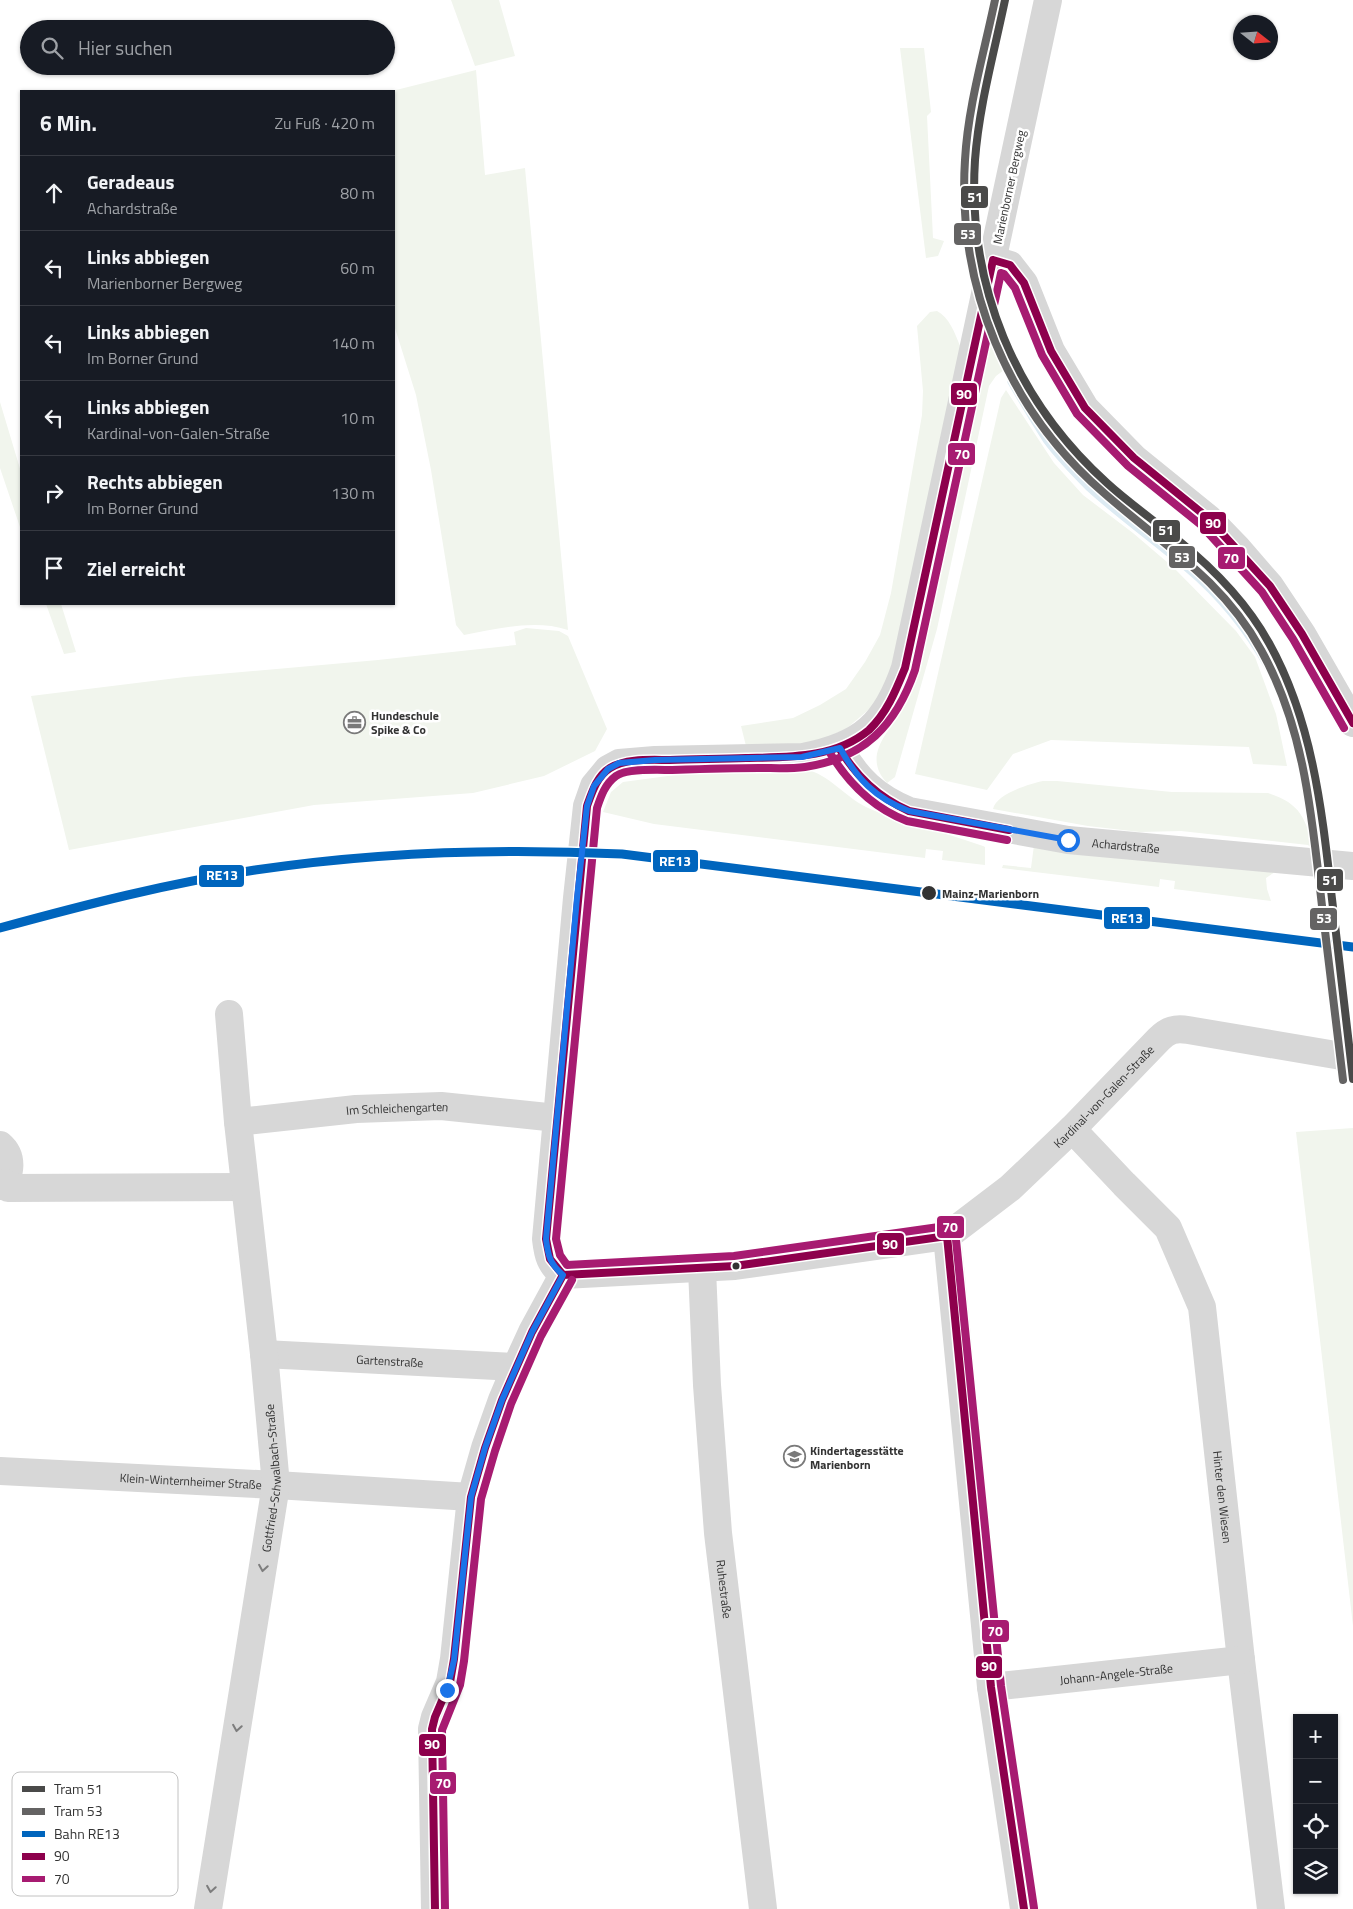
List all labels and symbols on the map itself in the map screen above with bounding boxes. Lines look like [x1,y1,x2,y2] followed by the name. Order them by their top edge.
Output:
[1233,15,1278,60] north arrow
[988,128,1030,246] street label: Marienborner Bergweg
[960,185,989,209] line badge: 51
[967,186,983,207] text: 51
[953,222,982,246] line badge: 53
[960,223,976,244] text: 53
[950,382,978,406] line badge: 90
[956,383,972,404] text: 90
[947,442,976,466] line badge: 70
[954,443,970,464] text: 70
[1199,511,1227,535] line badge: 90
[1205,512,1221,533] text: 90
[1152,519,1181,543] line badge: 51
[1158,519,1174,540] text: 51
[1168,545,1196,569] line badge: 53
[1174,546,1190,567] text: 53
[1217,546,1246,570] line badge: 70
[1223,547,1239,568] text: 70
[371,706,439,739] place label: Hundeschule Spike & Co
[343,710,367,734] office icon: Hundeschule Spike & Co
[1057,829,1080,852] route start
[1091,833,1161,858] street label: Achardstraße
[652,849,699,873] line badge: RE13
[659,850,691,871] text: RE13
[198,864,245,888] line badge: RE13
[206,864,238,885] text: RE13
[1316,868,1344,892] line badge: 51
[1322,869,1338,890] text: 51
[920,884,938,902] marker: Mainz-Marienborn
[942,884,1039,903] place label: Mainz-Marienborn
[1103,906,1151,930] line badge: RE13
[1111,907,1143,928] text: RE13
[1309,907,1338,931] line badge: 53
[1316,907,1332,928] text: 53
[1049,1040,1158,1152] street label: Kardinal-von-Galen-Straße
[345,1096,449,1120] street label: Im Schleichengarten
[936,1215,965,1239] line badge: 70
[942,1216,958,1237] text: 70
[876,1232,905,1256] line badge: 90
[882,1233,898,1254] text: 90
[731,1261,741,1271] unlabelled marker
[356,1349,424,1372] street label: Gartenstraße
[256,1403,285,1554] street label: Gottfried-Schwalbach-Straße
[810,1441,904,1474] place label: Kindertagesstätte Marienborn
[782,1445,806,1469] school or university icon: Kindertagesstätte Marienborn
[1208,1450,1238,1544] street label: Hinter den Wiesen
[119,1468,262,1494] street label: Klein-Winternheimer Straße
[712,1559,738,1620] street label: Ruhestraße
[258,1564,269,1572] one-way arrow
[981,1619,1010,1643] line badge: 70
[987,1620,1003,1641] text: 70
[975,1655,1003,1679] line badge: 90
[981,1655,997,1676] text: 90
[1059,1658,1174,1689] street label: Johann-Angele-Straße
[436,1679,459,1702] route end
[232,1725,243,1733] one-way arrow
[418,1733,447,1757] line badge: 90
[424,1733,440,1754] text: 90
[429,1771,457,1795] line badge: 70
[12,1772,178,1896] legend
[435,1772,451,1793] text: 70
[54,1778,102,1799] text: Tram 51
[54,1800,102,1821] text: Tram 53
[54,1823,120,1844] text: Bahn RE13
[54,1845,70,1866] text: 90
[54,1868,70,1889] text: 70
[207,1884,217,1893] one-way arrow

